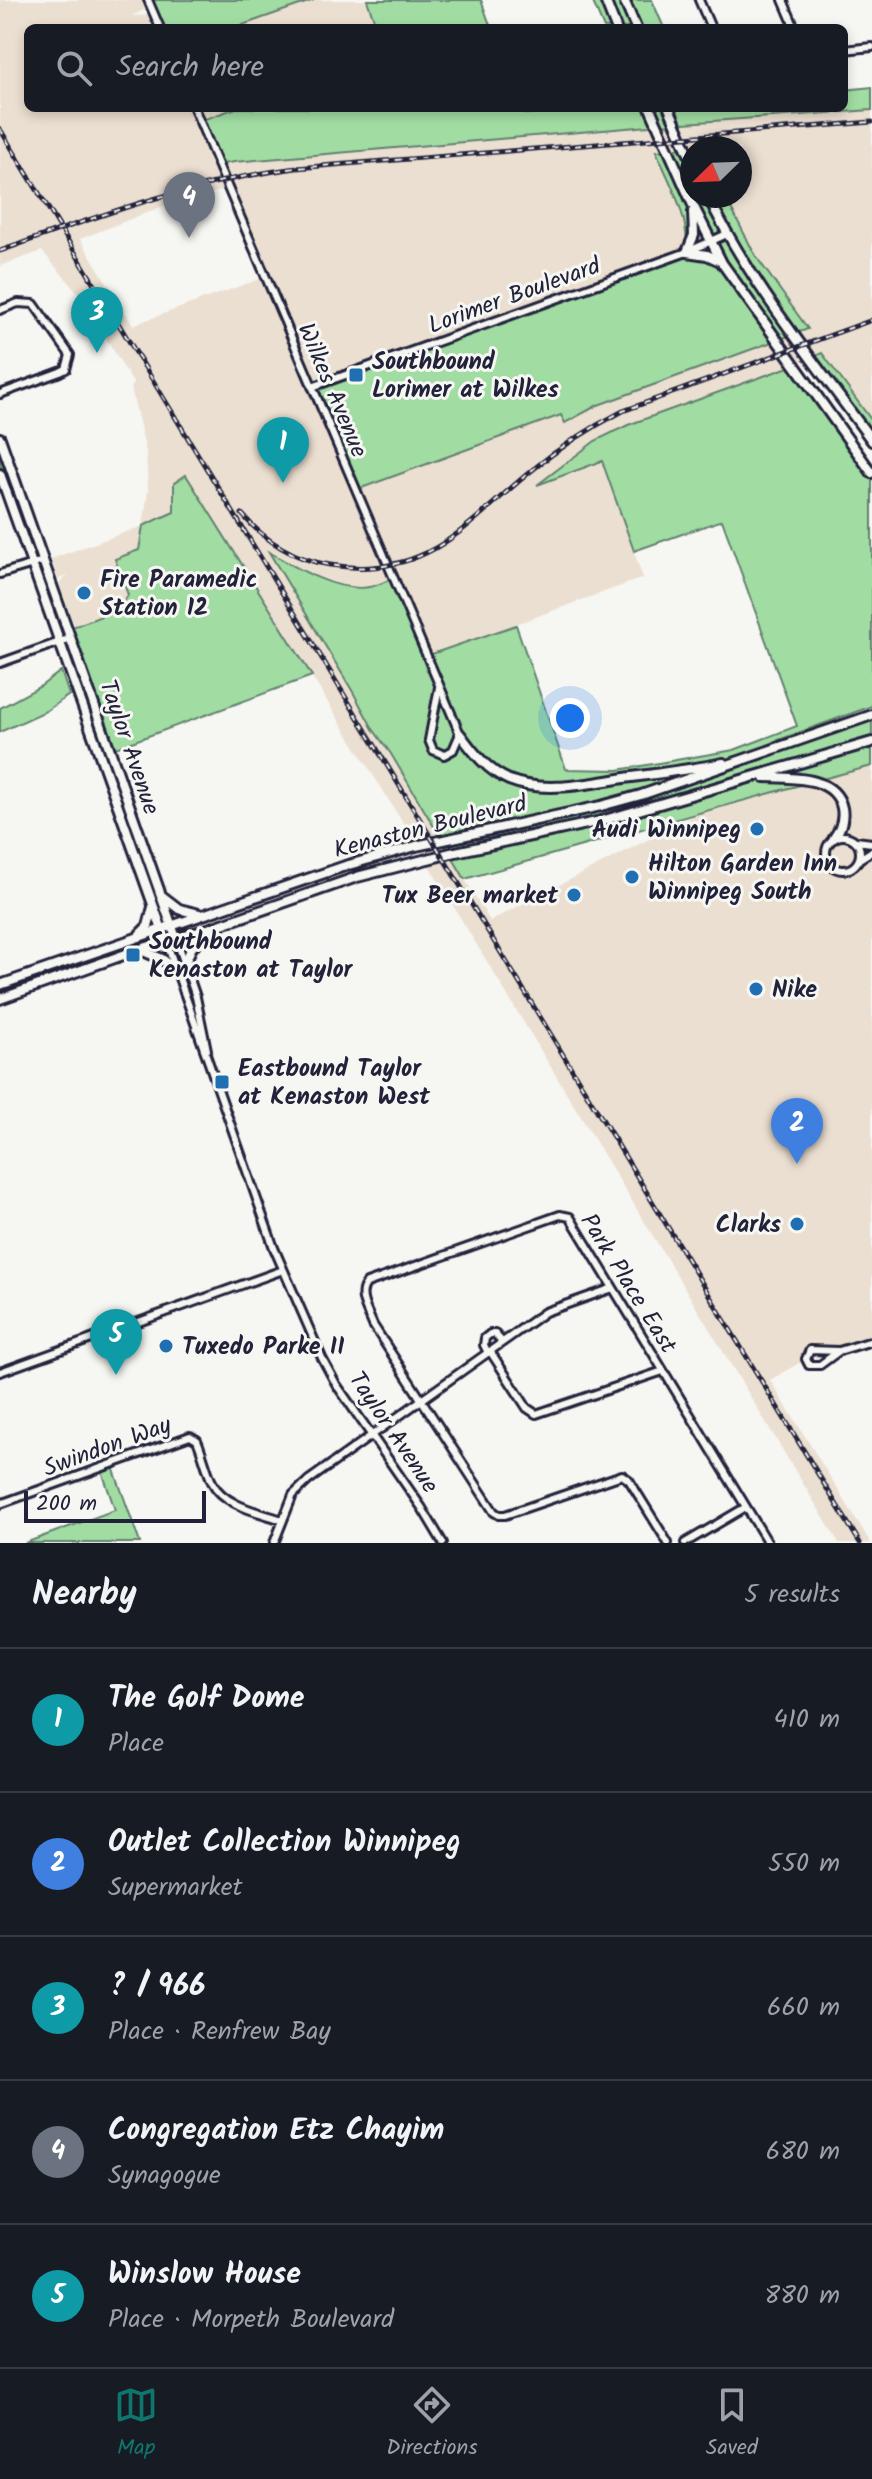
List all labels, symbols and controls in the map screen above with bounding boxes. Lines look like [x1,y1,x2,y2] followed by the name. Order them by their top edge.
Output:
[24,24,848,112] search box
[116,44,264,92] text: Search here
[52,46,96,90] icon: search
[680,136,752,208] north arrow
[163,172,215,238] pin: 4
[423,247,607,346] street label: Lorimer Boulevard
[71,287,123,353] pin: 3
[286,317,378,464] street label: Wilkes Avenue
[372,343,559,410] place label: Southbound Lorimer at Wilkes
[347,366,365,384] marker: Southbound Lorimer at Wilkes
[257,417,309,483] pin: 1
[100,561,258,628] place label: Fire Paramedic Station 12
[75,584,93,602] marker: Fire Paramedic Station 12
[87,675,170,820] street label: Taylor Avenue
[550,698,590,738] your location
[330,784,532,870] street label: Kenaston Boulevard
[592,811,741,850] place label: Audi Winnipeg
[748,820,766,838] marker: Audi Winnipeg
[648,845,837,912] place label: Hilton Garden Inn Winnipeg South
[623,868,641,886] marker: Hilton Garden Inn Winnipeg South
[381,877,559,916] place label: Tux Beer market
[565,886,583,904] marker: Tux Beer market
[149,923,354,990] place label: Southbound Kenaston at Taylor
[124,946,142,964] marker: Southbound Kenaston at Taylor
[772,971,817,1010] place label: Nike
[747,980,765,998] marker: Nike
[238,1050,431,1117] place label: Eastbound Taylor at Kenaston West
[213,1073,231,1091] marker: Eastbound Taylor at Kenaston West
[771,1098,823,1164] pin: 2
[569,1206,687,1362] street label: Park Place East
[716,1206,781,1245] place label: Clarks
[788,1215,806,1233] marker: Clarks
[90,1309,142,1375] pin: 5
[182,1328,345,1367] place label: Tuxedo Parke II
[157,1337,175,1355] marker: Tuxedo Parke II
[337,1364,448,1502] street label: Taylor Avenue
[38,1406,178,1489] street label: Swindon Way
[24,1487,206,1523] scale bar
[36,1487,97,1522] text: 200 m
[32,1568,137,1622] text: Nearby
[744,1574,840,1616] text: 5 results
[108,1675,304,1723] text: The Golf Dome
[54,1699,62,1741] text: 1
[773,1699,840,1741] text: 410 m
[108,1723,164,1765] text: Place
[108,1819,461,1867] text: Outlet Collection Winnipeg
[50,1843,66,1885] text: 2
[768,1843,840,1885] text: 550 m
[108,1867,243,1909] text: Supermarket
[108,1963,206,2011] text: ? / 966
[51,1987,65,2029] text: 3
[767,1987,840,2029] text: 660 m
[108,2011,331,2053] text: Place · Renfrew Bay
[108,2107,444,2155] text: Congregation Etz Chayim
[51,2131,65,2173] text: 4
[766,2131,840,2173] text: 680 m
[108,2155,221,2197] text: Synagogue
[108,2251,301,2299] text: Winslow House
[51,2275,65,2317] text: 5
[765,2275,840,2317] text: 880 m
[108,2299,394,2341] text: Place · Morpeth Boulevard
[114,2383,158,2466] tab: Map
[386,2383,478,2466] tab: Directions
[706,2383,758,2466] tab: Saved

